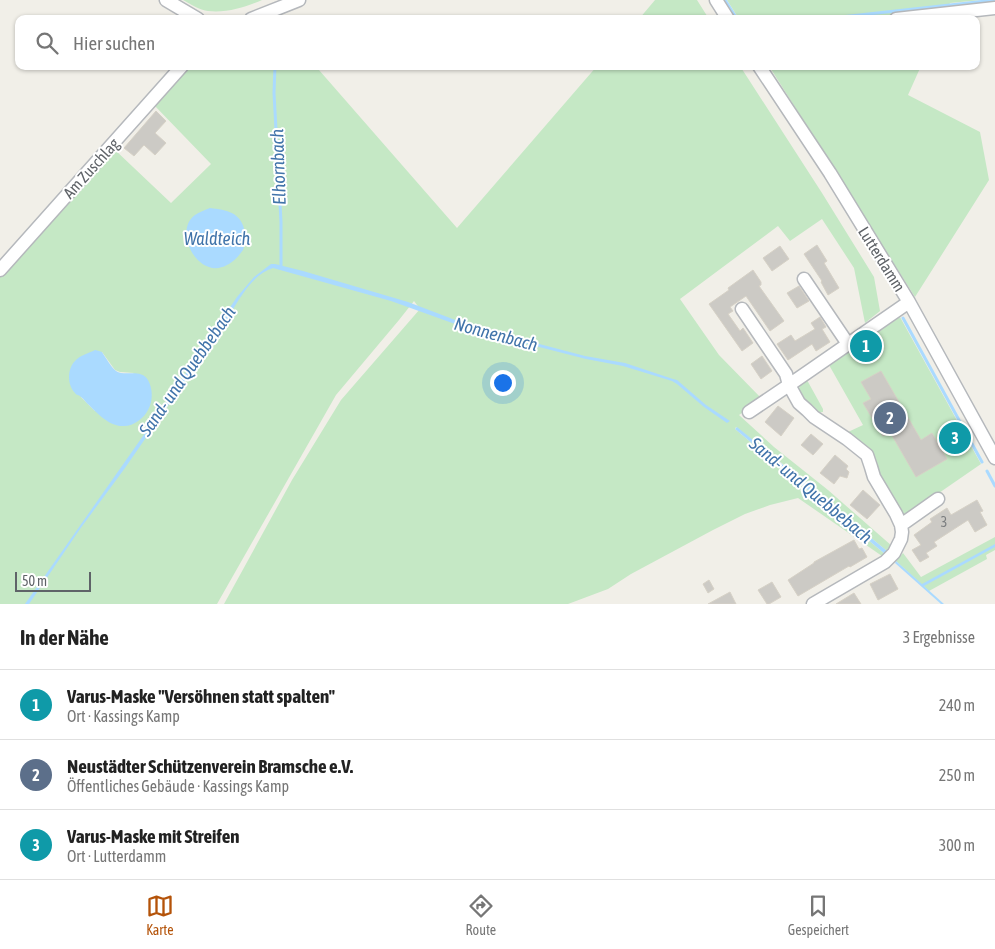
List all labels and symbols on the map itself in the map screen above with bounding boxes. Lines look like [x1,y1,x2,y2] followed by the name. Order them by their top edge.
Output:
[266,128,290,205] water label: Elhornbach
[59,134,123,202] street label: Am Zuschlag
[855,223,909,295] street label: Lutterdamm
[184,228,251,249] water label: Waldteich
[134,302,240,441] water label: Sand- und Quebbebach
[452,313,540,355] water label: Nonnenbach
[850,327,882,365] pin: 1
[490,370,516,396] your location
[874,399,906,437] pin: 2
[939,419,971,457] pin: 3
[745,432,877,548] water label: Sand- und Quebbebach
[941,514,947,530] house number: 3
[15,569,91,592] scale bar

